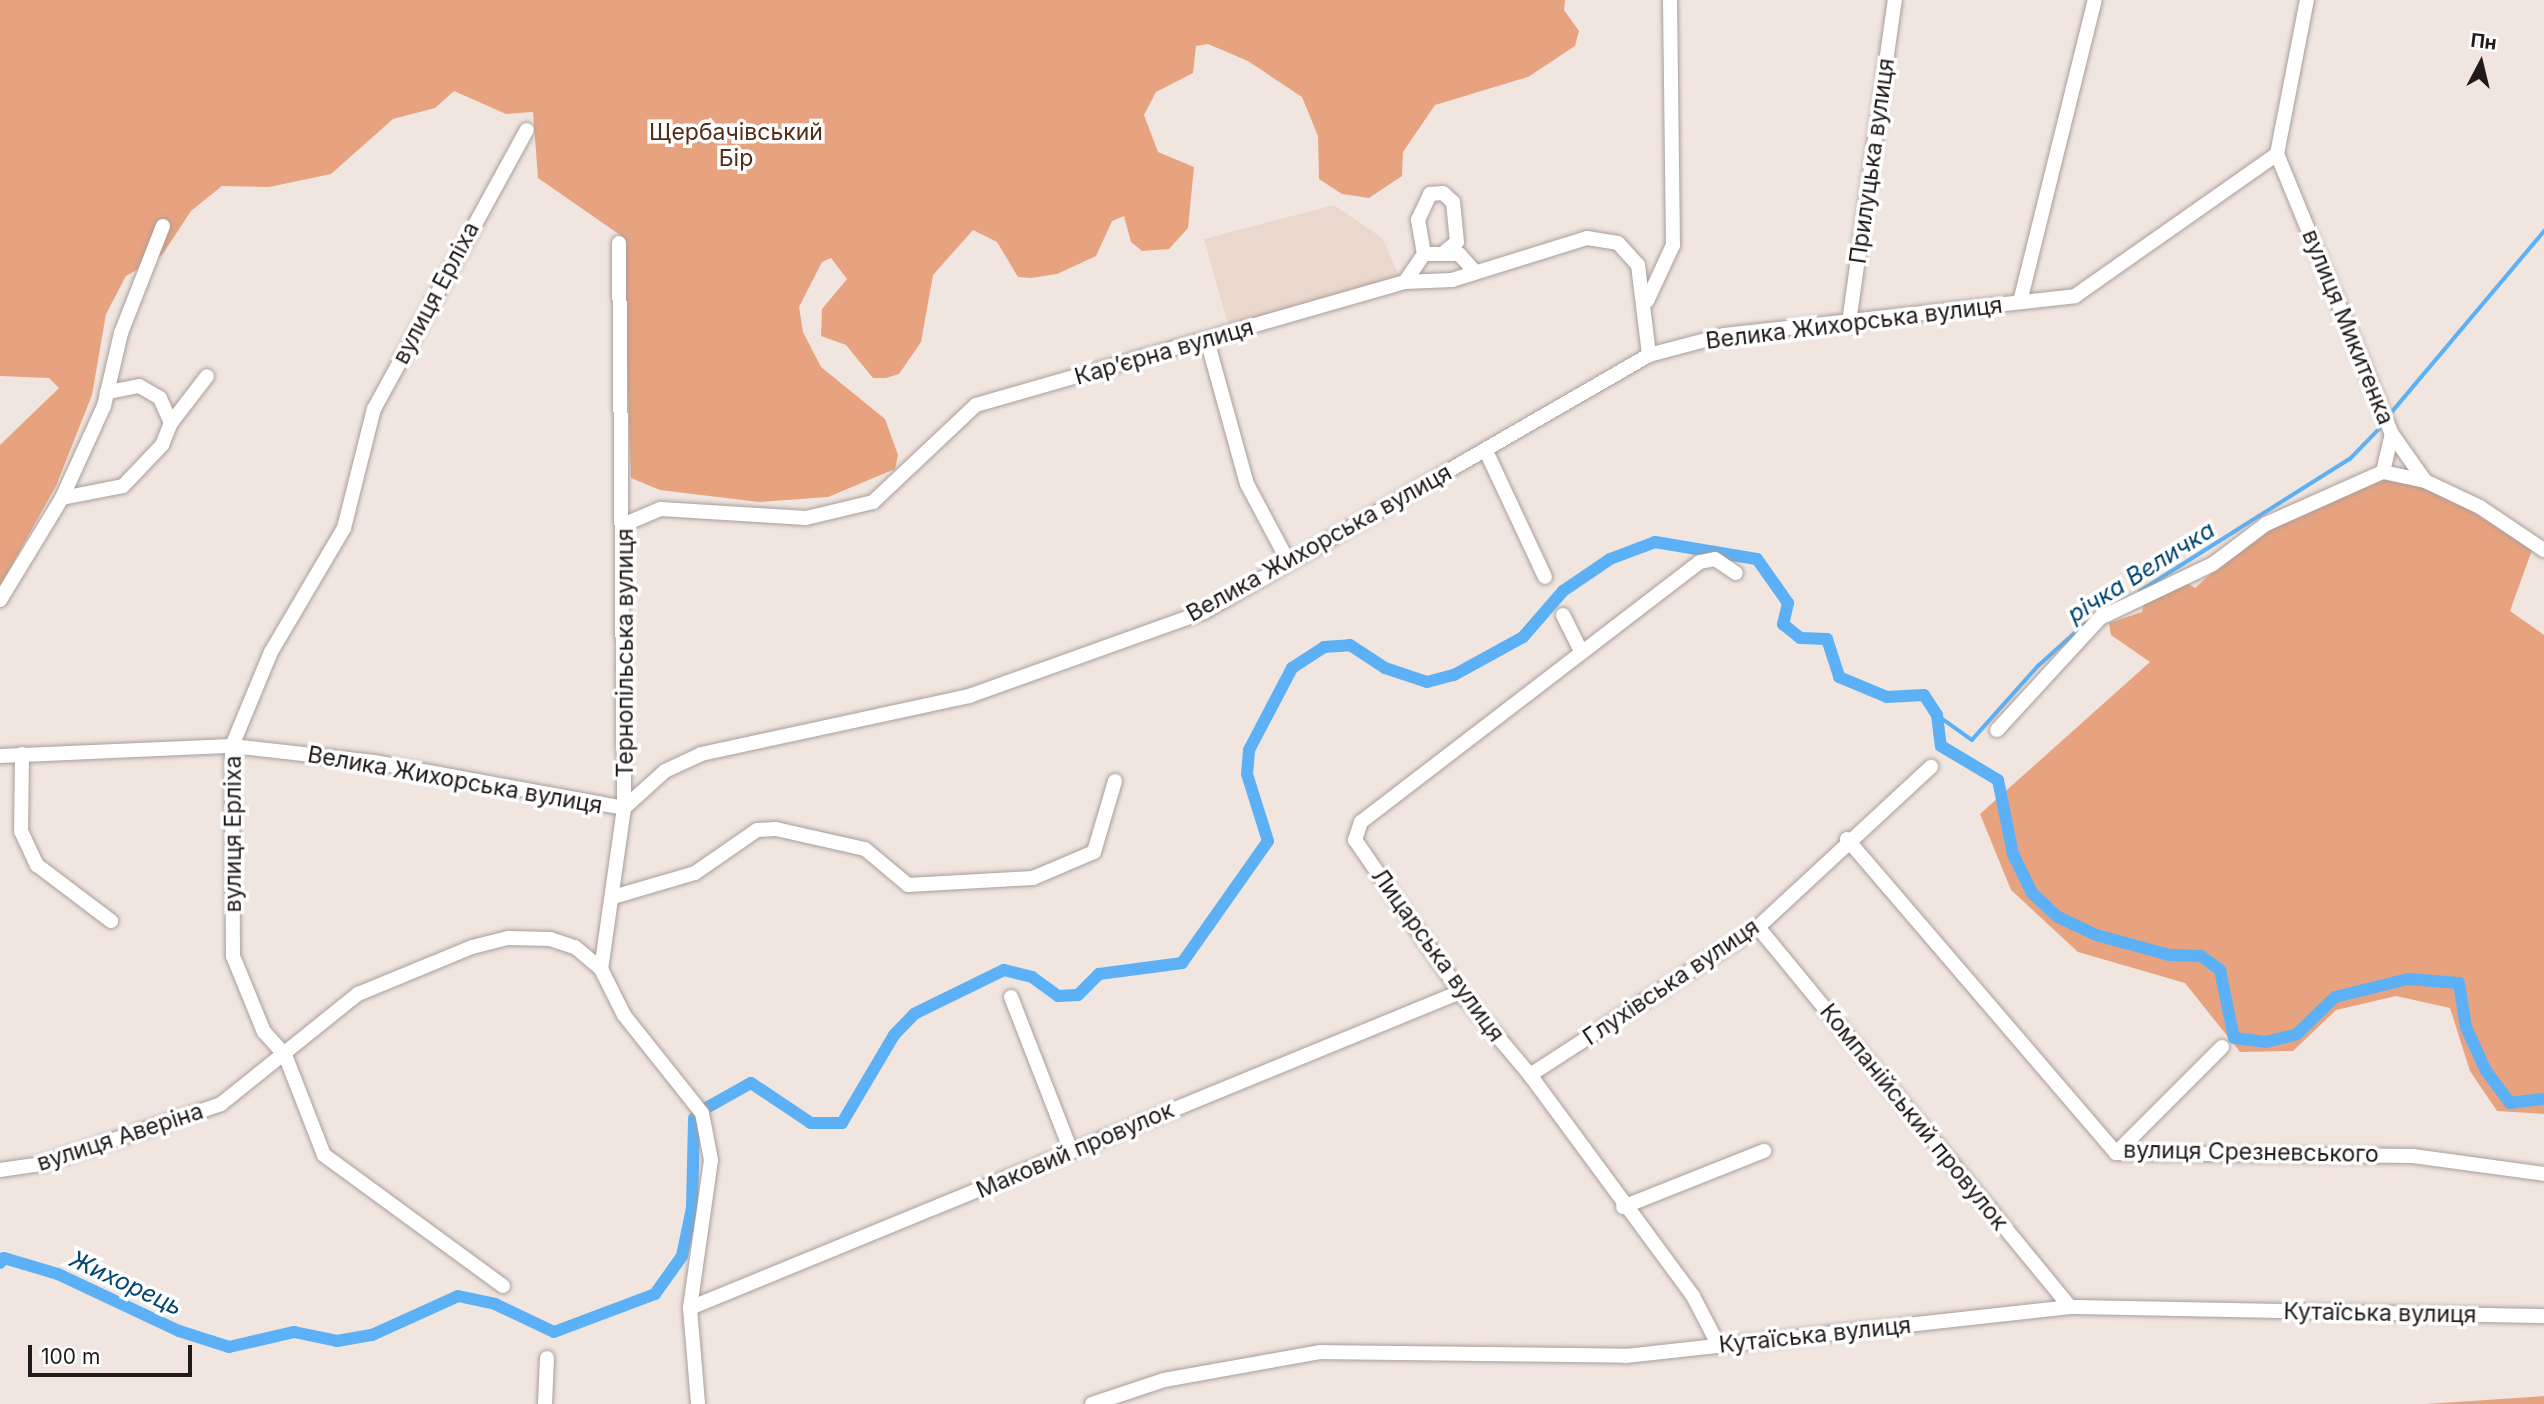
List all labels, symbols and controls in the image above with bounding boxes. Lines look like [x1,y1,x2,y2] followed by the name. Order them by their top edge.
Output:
[2446,28,2516,98] north arrow
[2469,29,2498,55] text: Пн
[1844,56,1900,266] street label: Прилуцька вулиця
[649,118,823,172] park label: Щербачівський Бір
[387,217,485,369] street label: вулиця Ерліха
[2296,225,2400,429] street label: вулиця Микитенка
[1704,291,2004,355] street label: Велика Жихорська вулиця
[1071,313,1257,391] street label: Кар’єрна вулиця
[1182,459,1456,627] street label: Велика Жихорська вулиця
[2062,515,2220,629] water label: річка Величка
[611,528,639,778] street label: Тернопільська вулиця
[305,740,605,820] street label: Велика Жихорська вулиця
[219,756,247,912] street label: вулиця Ерліха
[1366,863,1510,1047] street label: Лицарська вулиця
[1578,913,1764,1051] street label: Глухівська вулиця
[1814,998,2014,1236] street label: Компанійський провулок
[972,1096,1178,1204] street label: Маковий провулок
[33,1097,207,1177] street label: вулиця Аверіна
[2123,1136,2379,1168] street label: вулиця Срезневського
[65,1244,187,1322] water label: Жихорець
[2283,1298,2477,1328] street label: Кутаїська вулиця
[1718,1311,1912,1359] street label: Кутаїська вулиця
[32,1330,196,1374] scale bar
[41,1344,100,1369] text: 100 m

